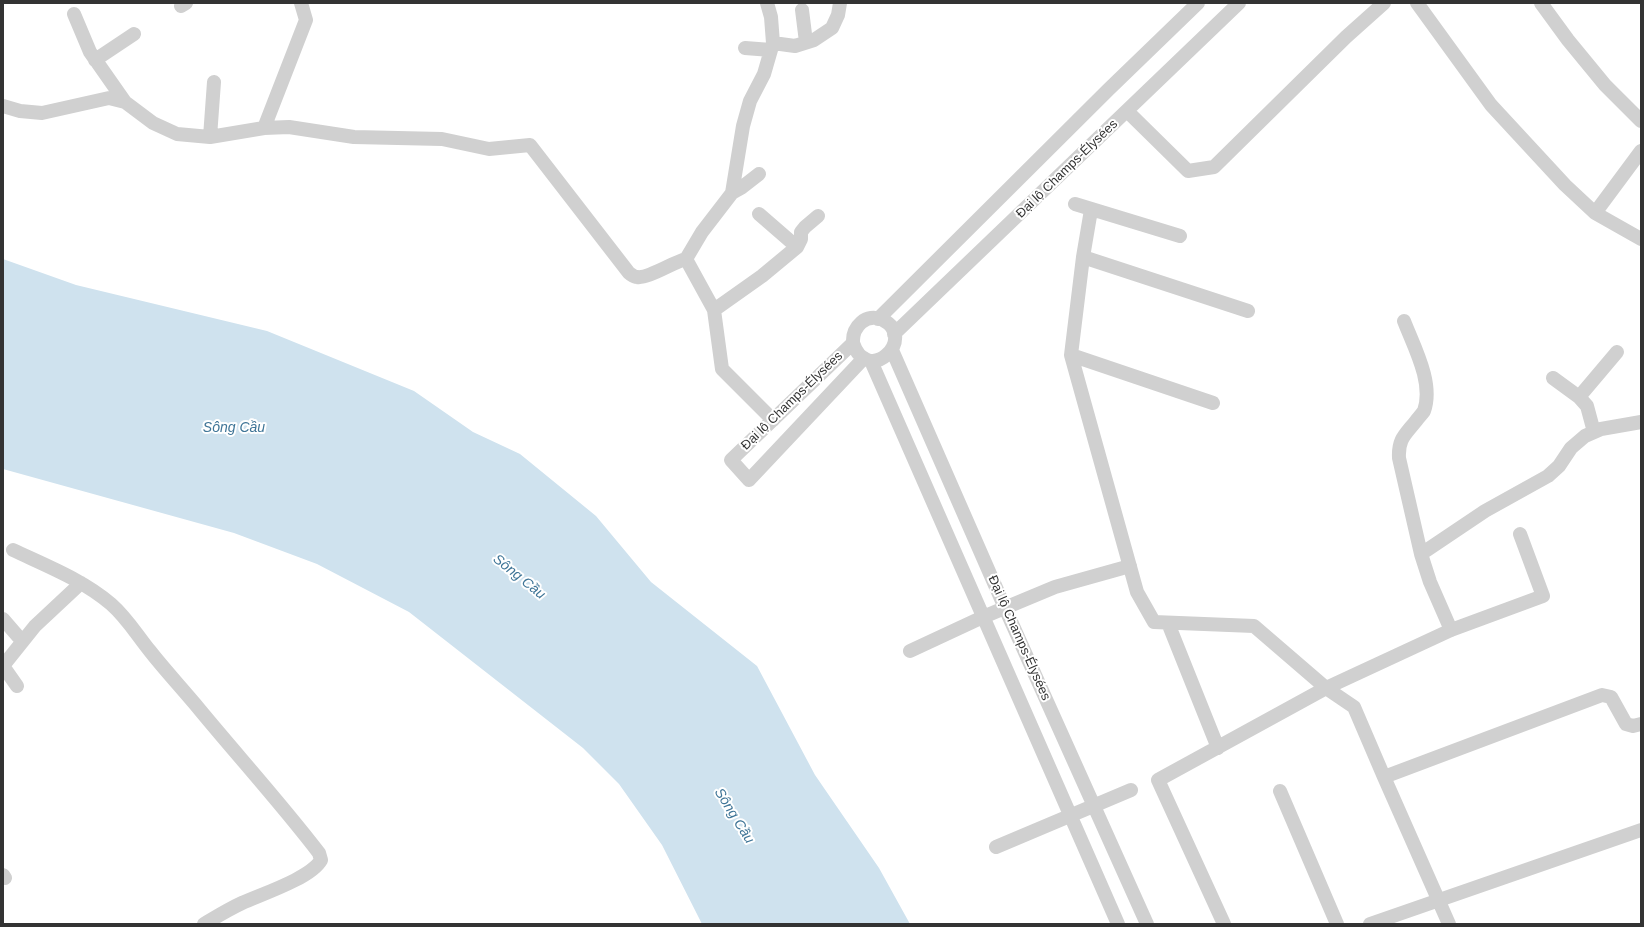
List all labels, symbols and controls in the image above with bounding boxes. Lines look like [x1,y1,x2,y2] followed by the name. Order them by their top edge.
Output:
[1013,116,1121,222] street label: Đại lộ Champs-Élysées
[738,348,846,454] street label: Đại lộ Champs-Élysées
[203,420,265,436] water label: Sông Cầu
[490,551,548,603] water label: Sông Cầu
[984,573,1054,703] street label: Đại lộ Champs-Élysées
[710,785,758,847] water label: Sông Cầu

